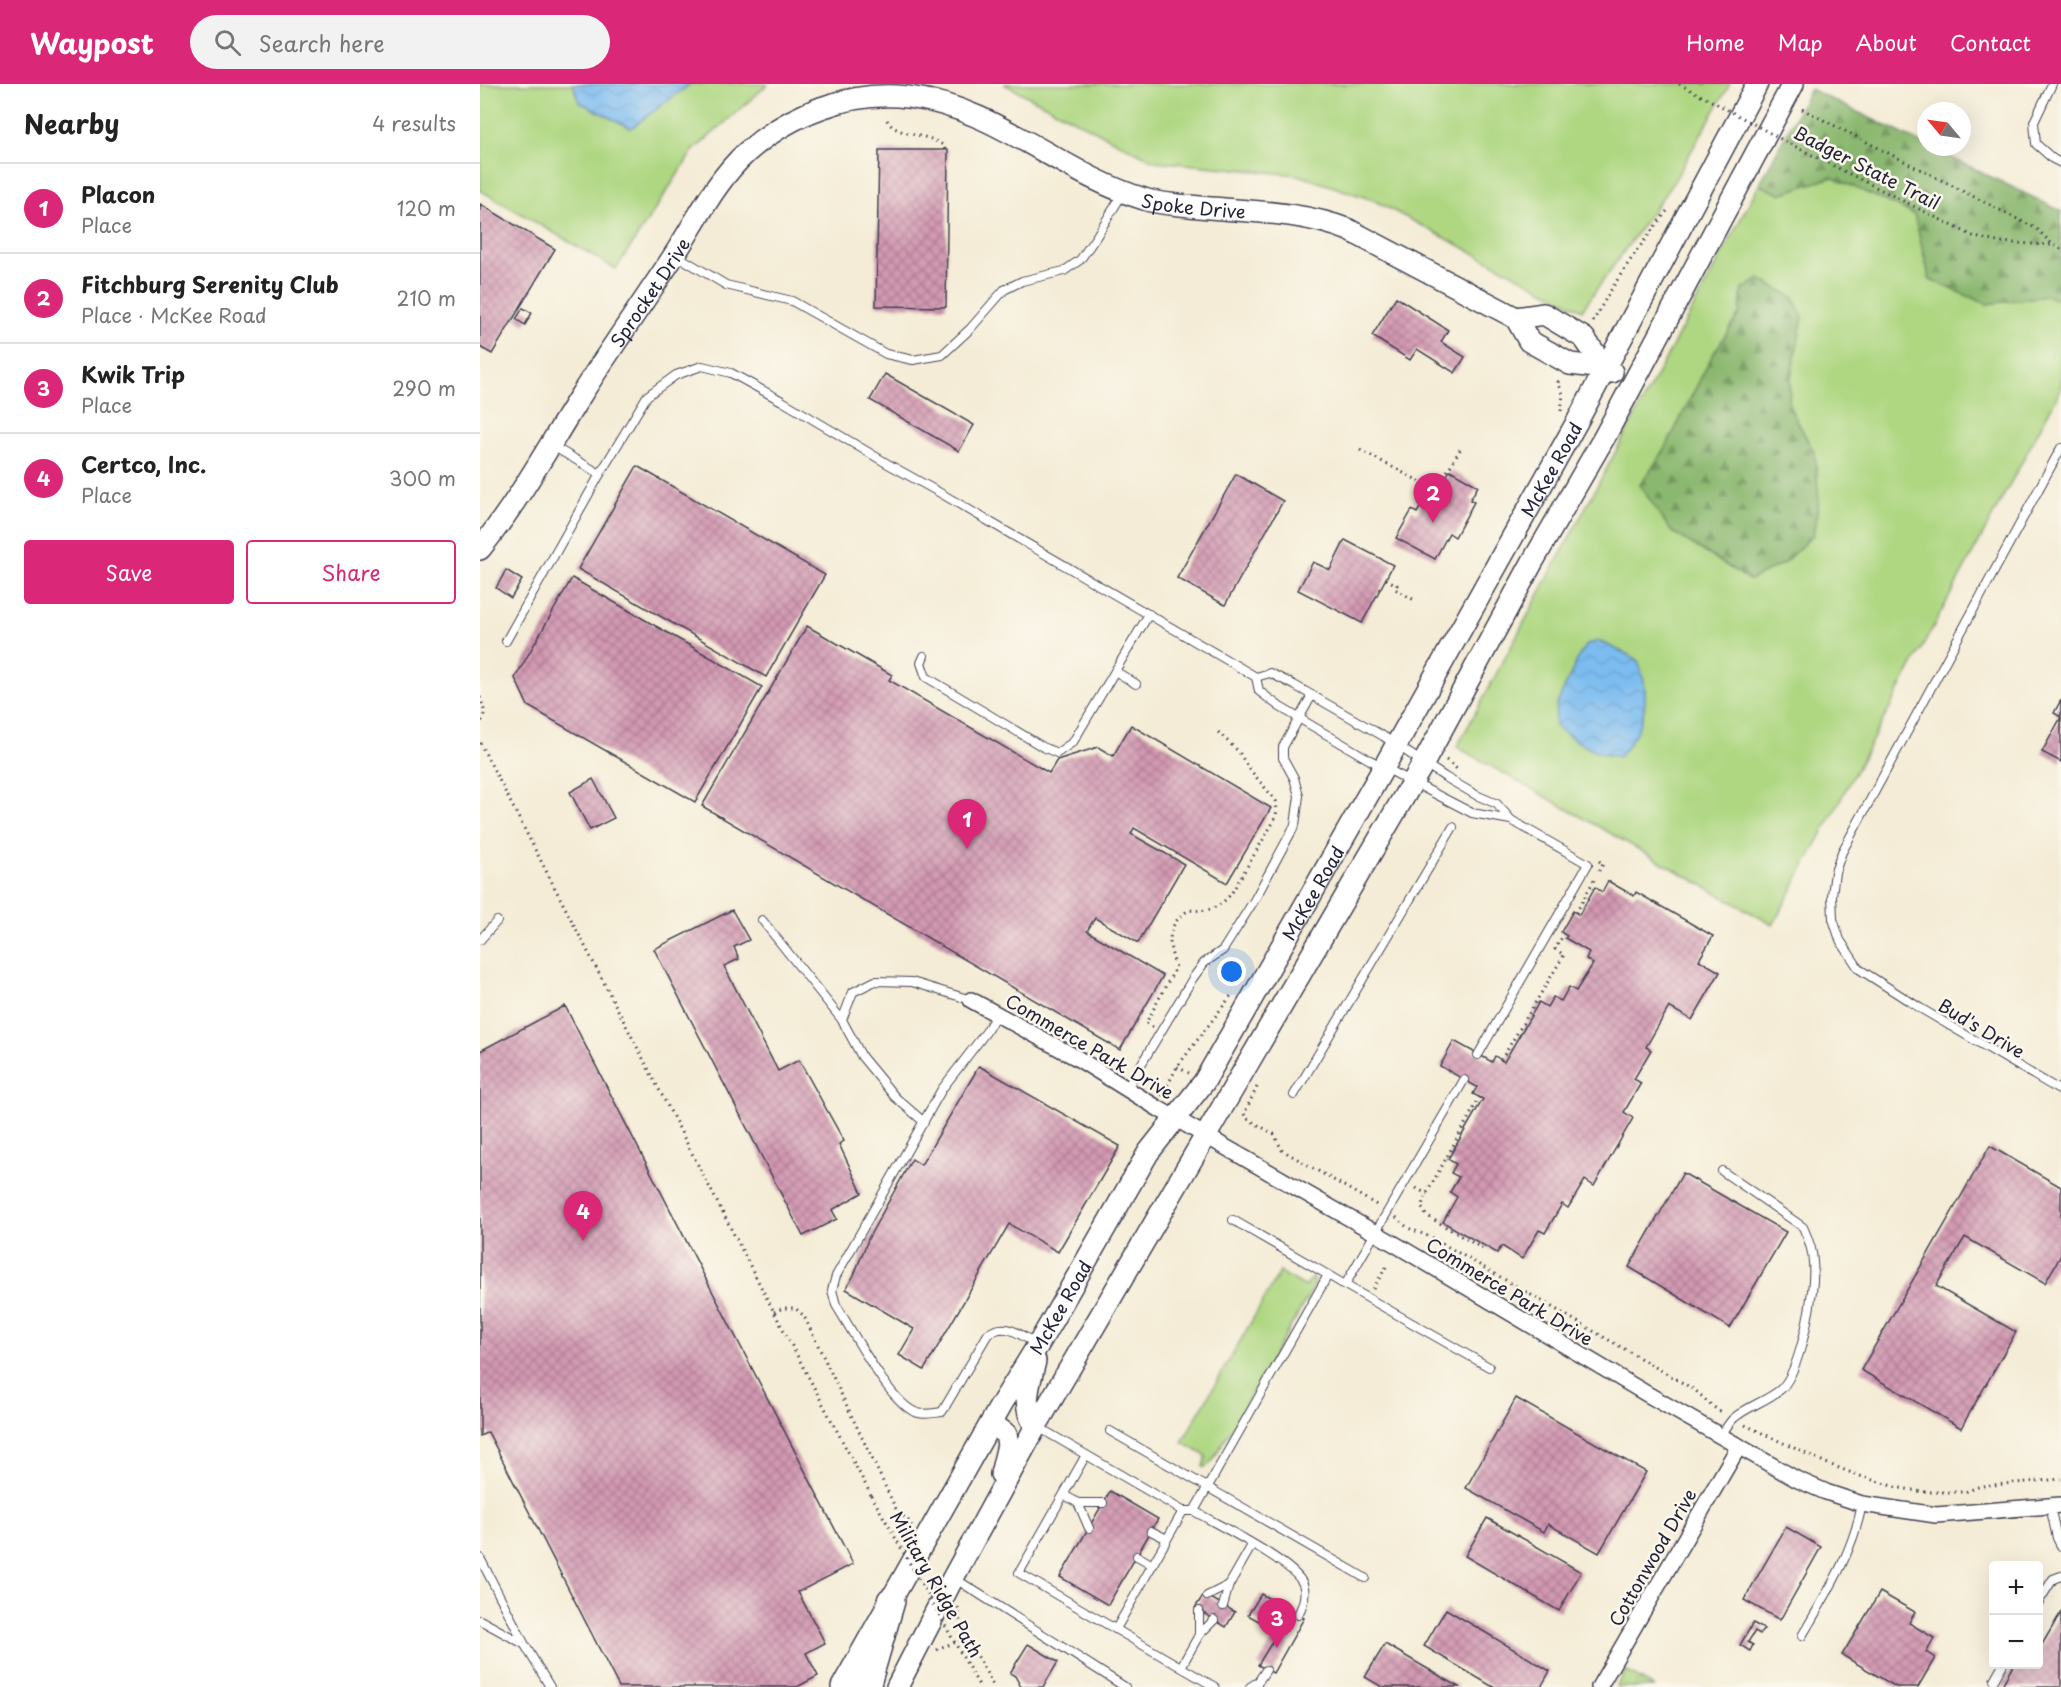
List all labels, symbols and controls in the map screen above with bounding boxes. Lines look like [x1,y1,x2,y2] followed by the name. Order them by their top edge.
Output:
[190,15,610,69] search box
[30,21,154,64] text: Waypost
[211,26,244,59] icon: search
[259,26,385,59] text: Search here
[1686,26,1745,58] text: Home
[1778,26,1823,58] text: Map
[1856,26,1917,58] text: About
[1950,26,2031,58] text: Contact
[1917,102,1971,156] north arrow
[24,104,119,143] text: Nearby
[372,108,456,138] text: 4 results
[1789,118,1945,216] street label: Badger State Trail
[81,177,155,210] text: Placon
[1139,186,1247,224] street label: Spoke Drive
[39,193,48,223] text: 1
[397,193,456,223] text: 120 m
[81,210,132,240] text: Place
[603,232,696,352] street label: Sprocket Drive
[81,267,339,300] text: Fitchburg Serenity Club
[36,283,51,313] text: 2
[397,283,456,313] text: 210 m
[81,300,267,330] text: Place · McKee Road
[81,357,185,390] text: Kwik Trip
[37,373,50,403] text: 3
[392,373,456,403] text: 290 m
[81,390,132,420] text: Place
[1513,417,1588,521] street label: McKee Road
[81,447,206,480] text: Certco, Inc.
[37,463,50,493] text: 4
[389,463,456,493] text: 300 m
[1414,474,1452,523] pin: 2
[81,480,132,510] text: Place
[24,540,234,604] button: Save
[246,540,456,604] button: Share
[948,800,986,849] pin: 1
[1274,840,1350,945] street label: McKee Road
[1217,957,1246,986] your location
[1001,987,1179,1105] street label: Commerce Park Drive
[1934,992,2030,1064] street label: Bud's Drive
[564,1192,602,1241] pin: 4
[1421,1230,1599,1352] street label: Commerce Park Drive
[1022,1255,1098,1359] street label: McKee Road
[1602,1483,1702,1631] street label: Cottonwood Drive
[884,1506,990,1662] street label: Military Ridge Path
[1989,1561,2043,1669] map controls
[1989,1561,2043,1615] button: +
[1258,1598,1296,1648] pin: 3
[1989,1615,2043,1669] button: −

